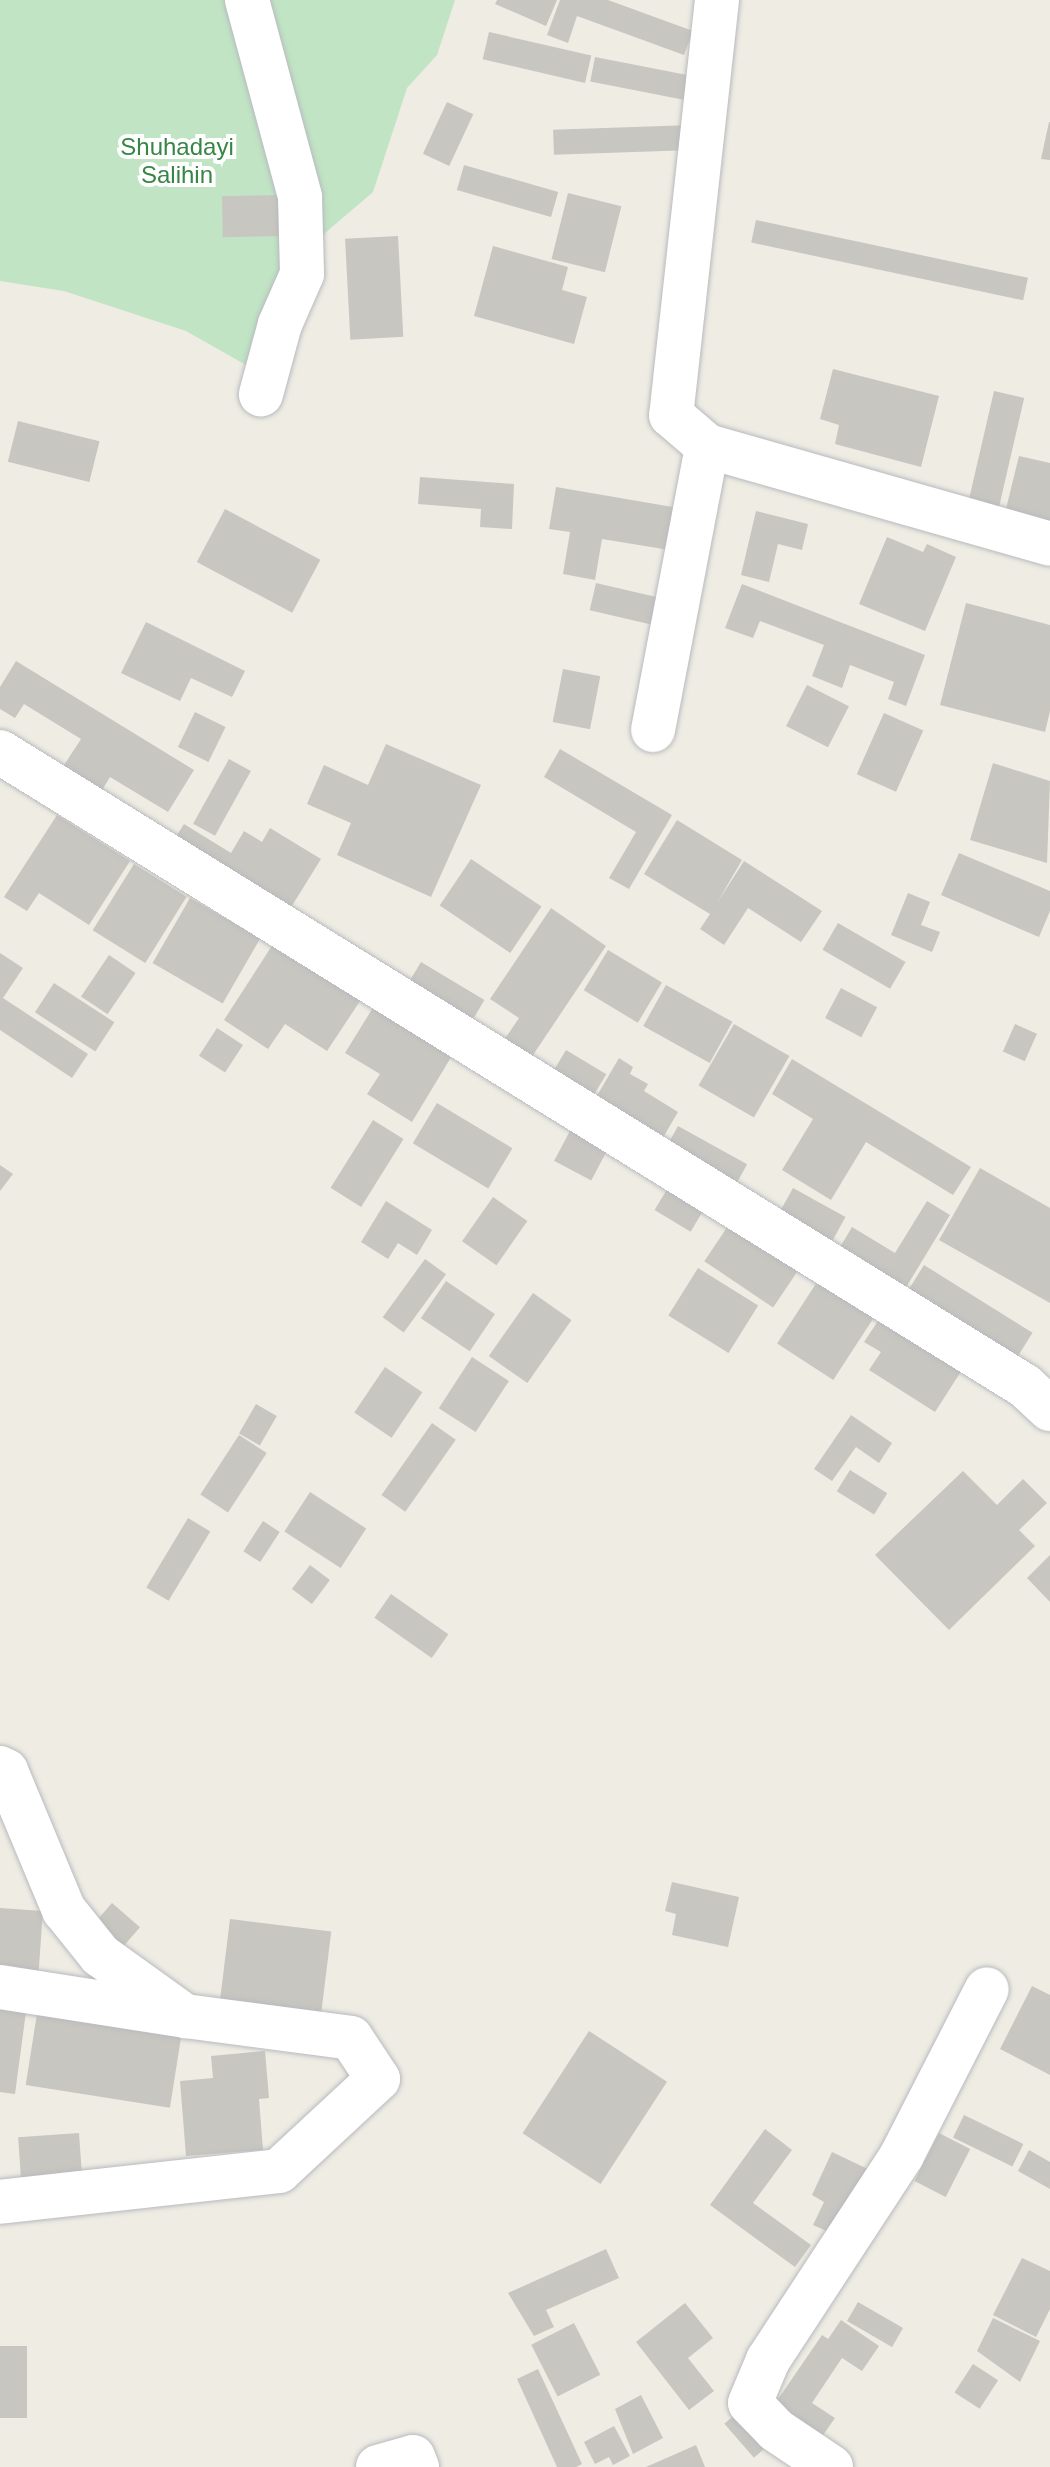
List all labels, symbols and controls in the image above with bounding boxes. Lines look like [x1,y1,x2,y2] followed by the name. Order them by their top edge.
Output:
[120,133,234,189] park label: Shuhadayi Salihin

